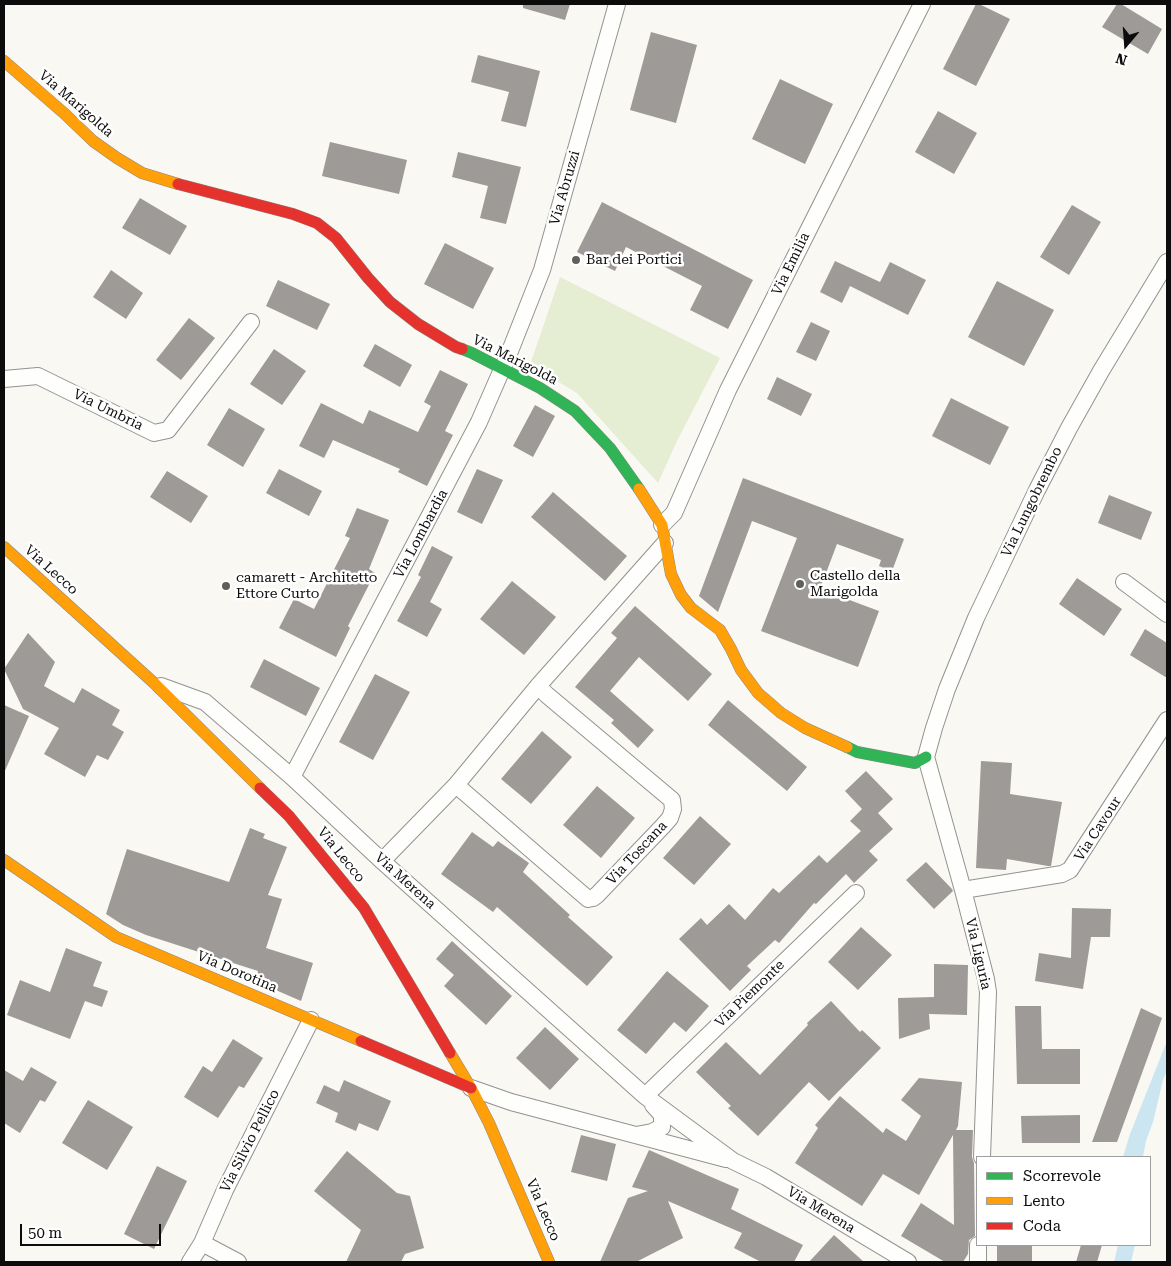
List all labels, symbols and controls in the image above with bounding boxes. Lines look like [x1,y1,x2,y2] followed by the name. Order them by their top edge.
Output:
[1101,20,1151,70] north arrow
[1114,50,1129,69] text: N
[35,67,117,141] street label: Via Marigolda
[546,149,584,227] street label: Via Abruzzi
[769,230,813,298] street label: Via Emilia
[586,252,682,268] place label: Bar dei Portici
[570,254,582,266] marker: Bar dei Portici
[470,331,560,389] street label: Via Marigolda
[70,386,146,434] street label: Via Umbria
[998,444,1066,560] street label: Via Lungobrembo
[390,487,452,581] street label: Via Lombardia
[21,542,81,598] street label: Via Lecco
[810,568,900,600] place label: Castello della Marigolda
[236,570,377,602] place label: camarett - Architetto Ettore Curto
[794,578,806,590] marker: Castello della Marigolda
[220,580,232,592] marker: camarett - Architetto Ettore Curto
[1071,794,1125,864] street label: Via Cavour
[603,818,671,888] street label: Via Toscana
[314,824,368,886] street label: Via Lecco
[371,849,439,913] street label: Via Merena
[962,917,994,991] street label: Via Liguria
[194,948,280,996] street label: Via Dorotina
[712,957,788,1031] street label: Via Piemonte
[217,1087,283,1195] street label: Via Silvio Pellico
[976,1156,1151,1246] legend
[1023,1167,1101,1185] text: Scorrevole
[522,1176,564,1244] street label: Via Lecco
[784,1183,858,1237] street label: Via Merena
[1023,1192,1065,1210] text: Lento
[22,1214,164,1246] scale bar
[1023,1217,1061,1235] text: Coda
[28,1224,62,1242] text: 50 m

